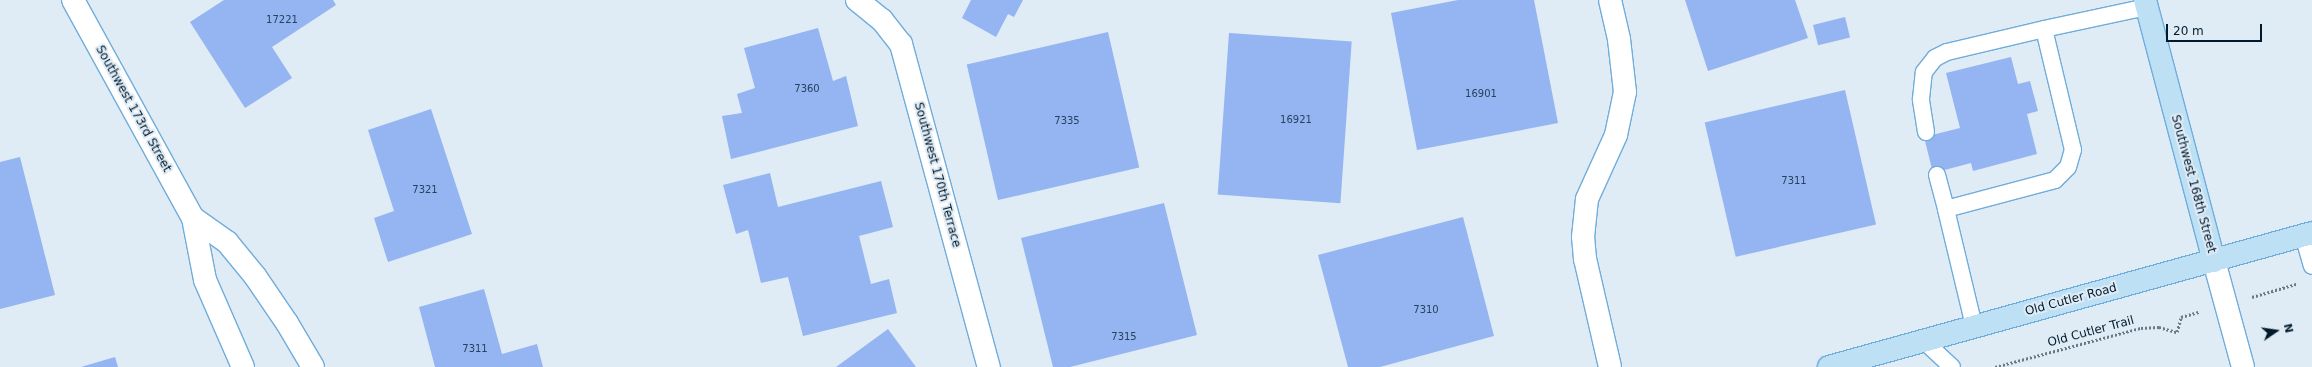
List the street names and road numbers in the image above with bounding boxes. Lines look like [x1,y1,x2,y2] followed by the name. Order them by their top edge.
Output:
[92,43,174,175] street label: Southwest 173rd Street
[911,101,963,249] street label: Southwest 170th Terrace
[2168,113,2218,255] street label: Southwest 168th Street
[2024,281,2118,319] street label: Old Cutler Road
[2046,314,2136,350] street label: Old Cutler Trail

